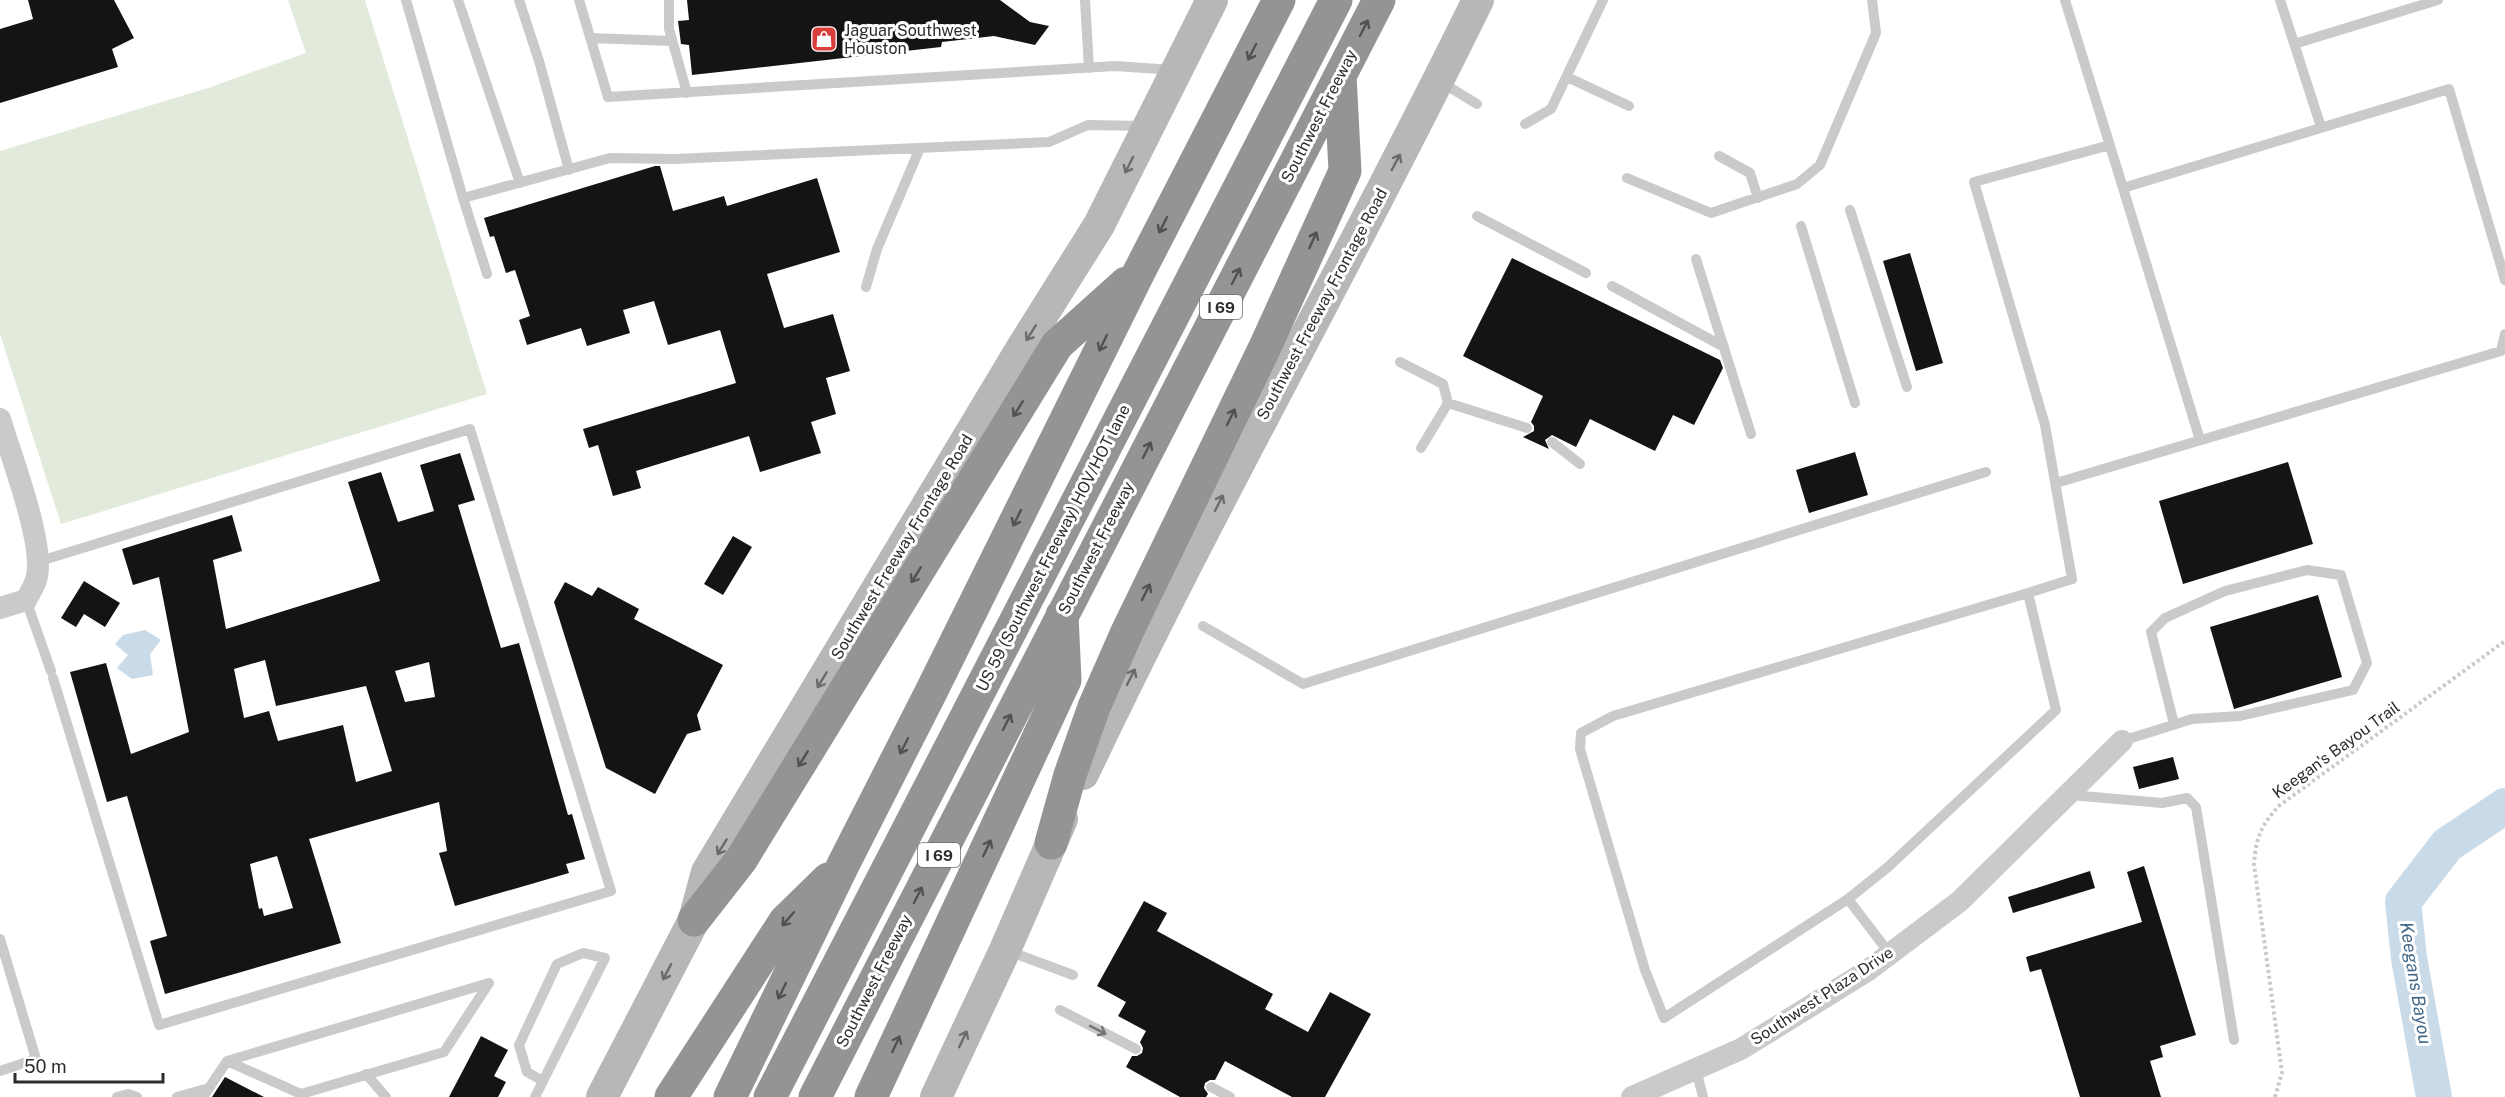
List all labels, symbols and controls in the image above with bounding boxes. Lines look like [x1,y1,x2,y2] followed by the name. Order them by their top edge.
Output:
[1359,20,1370,38] one-way arrow
[844,21,977,58] place label: Jaguar Southwest Houston
[809,24,839,54] shop icon: Jaguar Southwest Houston
[1246,43,1258,61] one-way arrow
[1277,46,1361,186] street label: Southwest Freeway
[1391,153,1402,171] one-way arrow
[1123,155,1134,173] one-way arrow
[1253,185,1391,423] street label: Southwest Freeway Frontage Road
[1157,216,1169,233] one-way arrow
[1309,231,1320,249] one-way arrow
[1231,268,1242,286] one-way arrow
[1200,295,1242,319] road number: I 69
[1025,324,1037,341] one-way arrow
[1097,334,1109,352] one-way arrow
[1012,400,1024,417] one-way arrow
[972,401,1134,695] street label: US 59 (Southwest Freeway) HOV/HOT lane
[1226,408,1238,426] one-way arrow
[827,431,977,663] street label: Southwest Freeway Frontage Road
[1142,441,1153,459] one-way arrow
[1054,478,1138,618] street label: Southwest Freeway
[1214,494,1225,512] one-way arrow
[1011,509,1023,526] one-way arrow
[910,566,922,583] one-way arrow
[1141,584,1153,602] one-way arrow
[1126,668,1137,686] one-way arrow
[815,671,827,688] one-way arrow
[2269,697,2403,803] street label: Keegan's Bayou Trail
[1002,713,1013,731] one-way arrow
[898,737,910,754] one-way arrow
[797,750,809,767] one-way arrow
[715,838,727,855] one-way arrow
[982,840,994,858] one-way arrow
[918,843,960,867] road number: I 69
[913,887,924,905] one-way arrow
[781,911,795,926] one-way arrow
[832,911,916,1051] street label: Southwest Freeway
[2396,920,2436,1046] water label: Keegans Bayou
[1747,943,1897,1049] street label: Southwest Plaza Drive
[661,963,673,981] one-way arrow
[775,982,787,1000] one-way arrow
[1089,1024,1107,1036] one-way arrow
[958,1030,970,1048] one-way arrow
[890,1036,902,1054] one-way arrow
[15,1046,164,1084] scale bar
[24,1056,67,1077] text: 50 m

